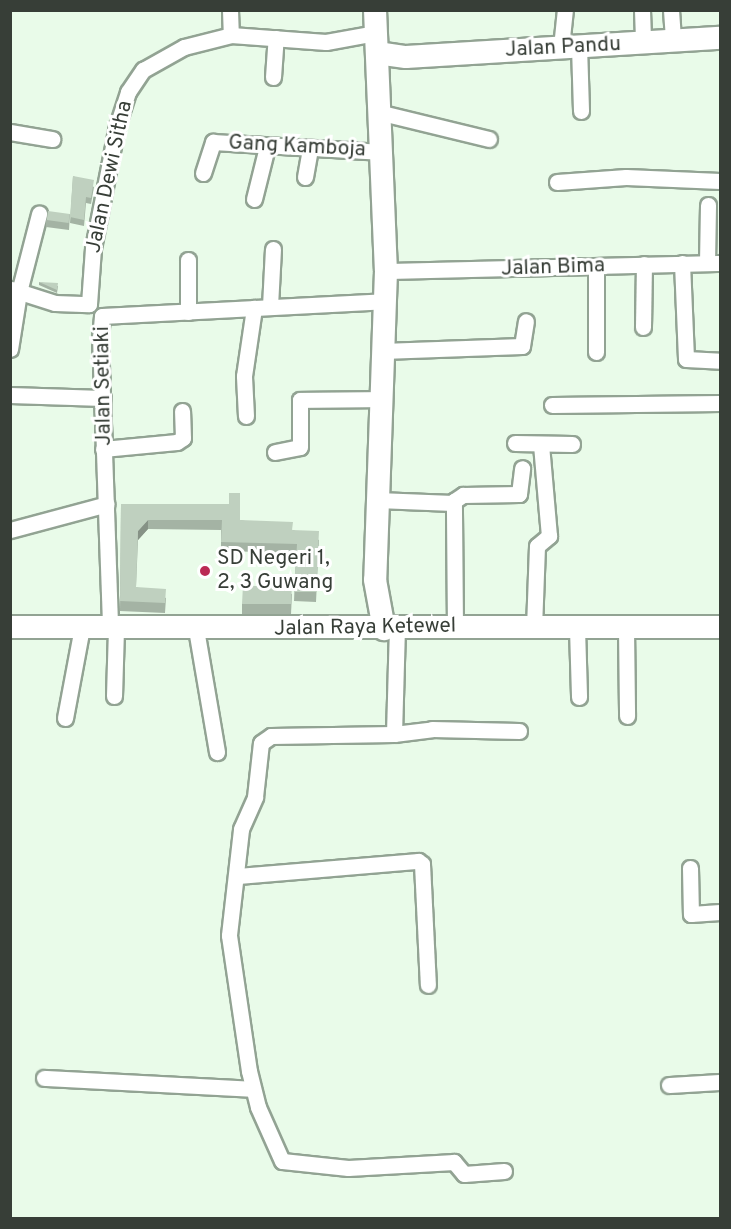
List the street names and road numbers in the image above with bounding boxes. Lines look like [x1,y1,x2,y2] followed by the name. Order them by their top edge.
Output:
[504,32,622,64] street label: Jalan Pandu
[82,99,138,255] street label: Jalan Dewi Sitha
[228,131,366,163] street label: Gang Kamboja
[501,254,605,282] street label: Jalan Bima
[90,326,118,446] street label: Jalan Setiaki
[274,614,456,642] street label: Jalan Raya Ketewel

